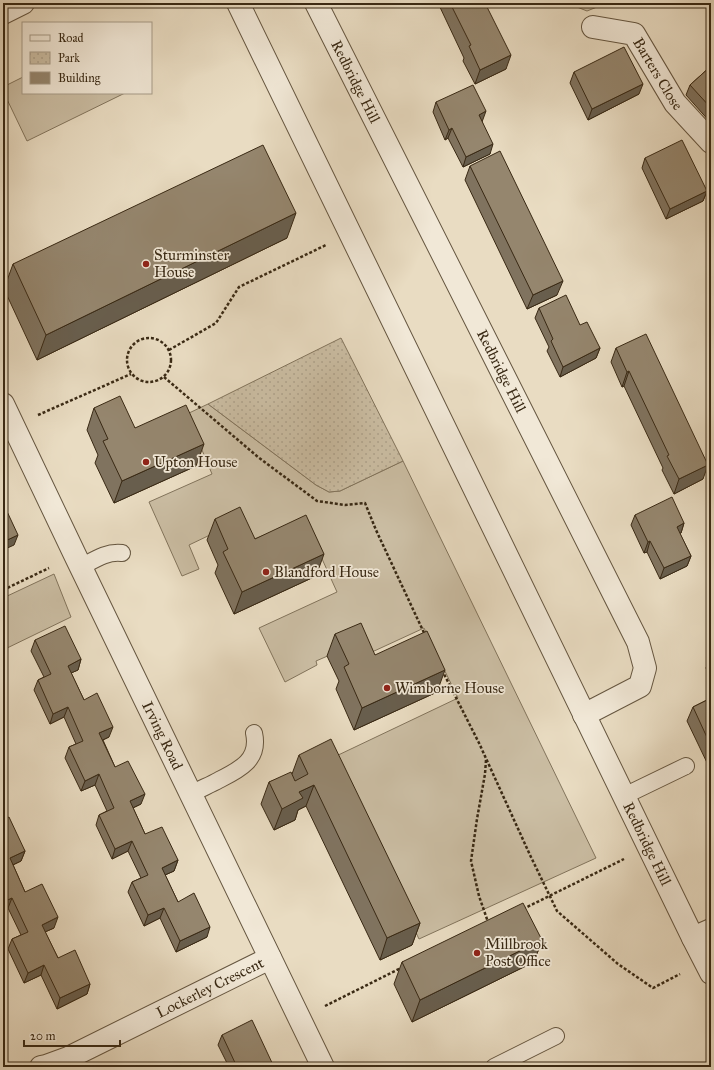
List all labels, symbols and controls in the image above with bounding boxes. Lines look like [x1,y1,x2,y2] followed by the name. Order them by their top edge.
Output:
[22,22,152,94] legend
[58,31,84,45] text: Road
[629,34,686,114] street label: Barters Close
[327,37,384,127] street label: Redbridge Hill
[58,51,80,65] text: Park
[58,71,101,86] text: Building
[154,246,229,281] place label: Sturminster House
[141,259,151,269] marker: Sturminster House
[473,326,530,416] street label: Redbridge Hill
[154,453,238,471] place label: Upton House
[141,457,151,467] marker: Upton House
[274,563,379,581] place label: Blandford House
[261,567,271,577] marker: Blandford House
[395,679,504,697] place label: Wimborne House
[382,683,392,693] marker: Wimborne House
[138,698,187,773] street label: Irving Road
[619,799,675,889] street label: Redbridge Hill
[485,935,551,970] place label: Millbrook Post Office
[472,948,482,958] marker: Millbrook Post Office
[153,953,267,1022] street label: Lockerley Crescent
[24,1022,120,1048] scale bar
[30,1029,56,1043] text: 20 m

